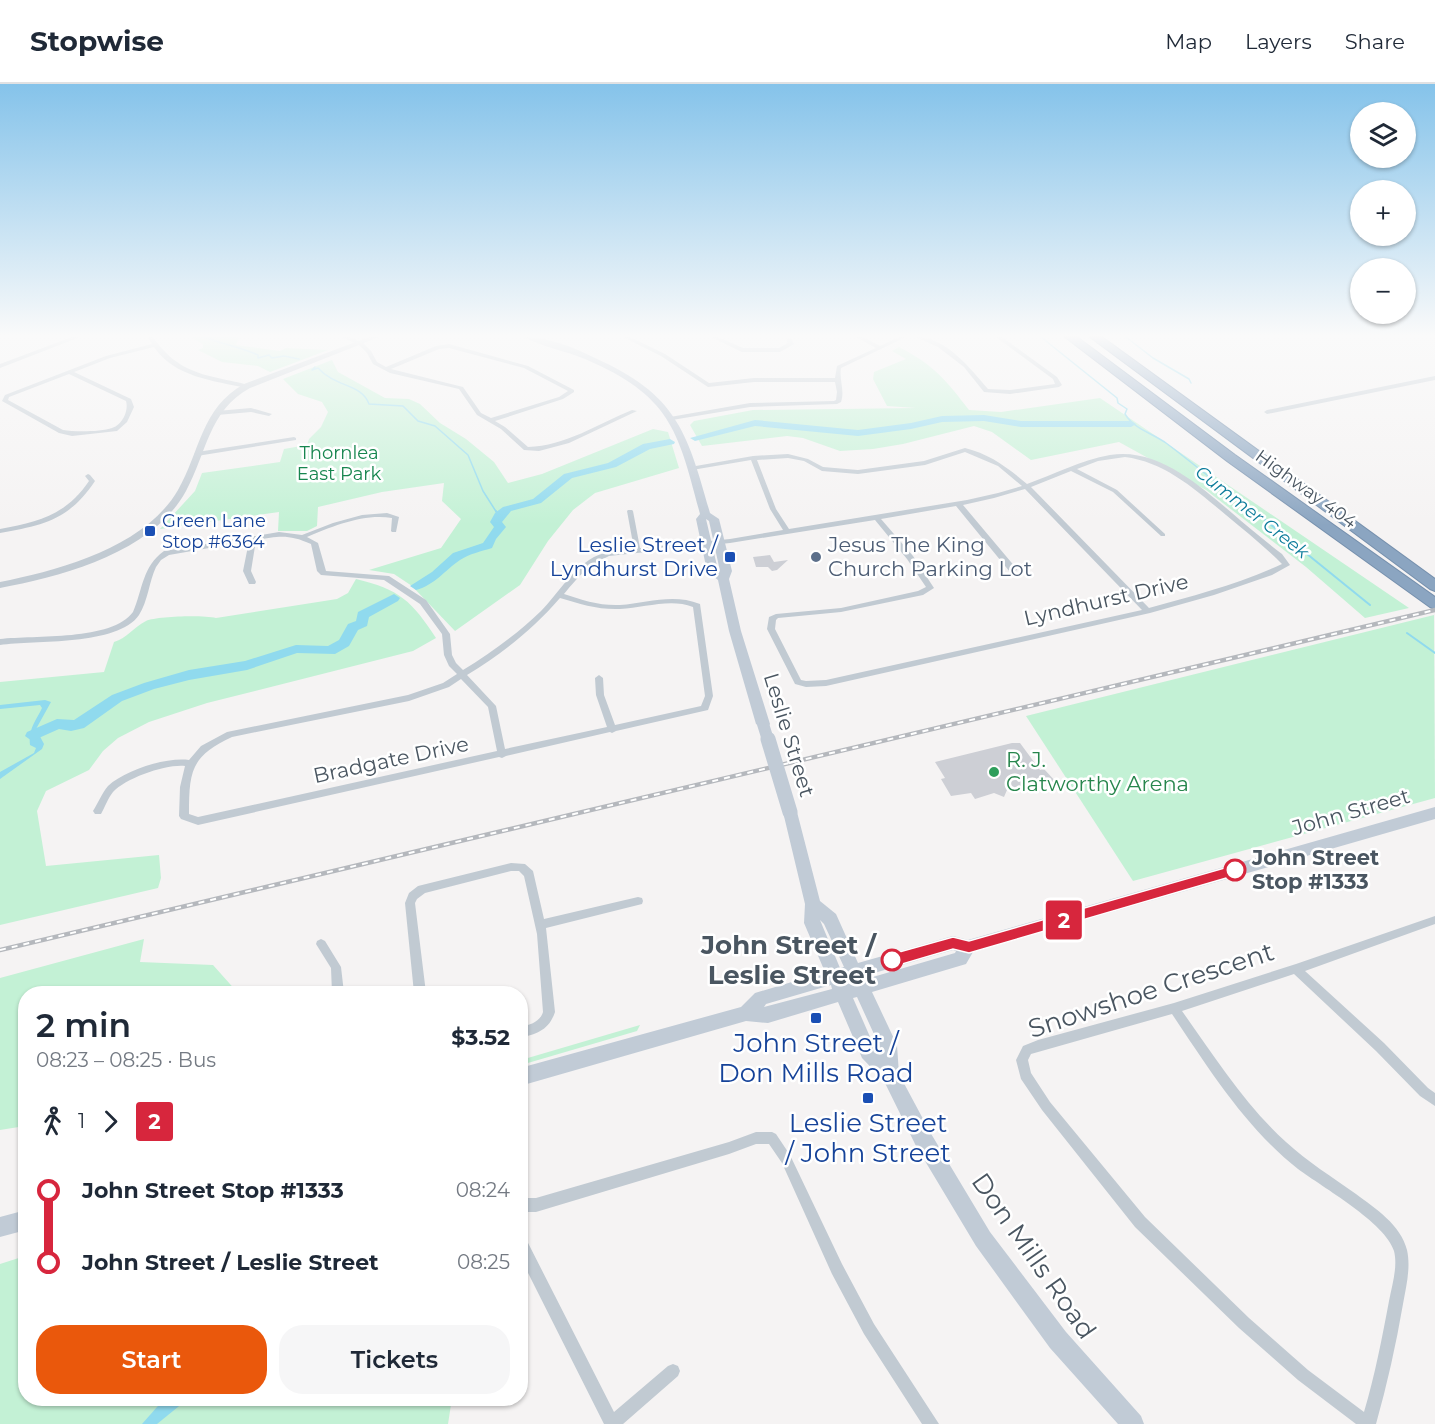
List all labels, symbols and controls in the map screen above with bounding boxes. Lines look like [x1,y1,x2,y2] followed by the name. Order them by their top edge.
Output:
[30,24,164,58] text: Stopwise
[1165,29,1212,54] text: Map
[1245,29,1312,54] text: Layers
[1345,29,1405,54] text: Share
[1350,102,1416,324] map controls
[1350,102,1416,168] button: layers
[1350,180,1416,246] button: +
[1350,258,1416,324] button: −
[297,442,381,485] park label: Thornlea East Park
[1251,445,1361,533] street label: Highway 404
[1191,461,1314,564] water label: Cummer Creek
[162,510,266,553] place label: Green Lane Stop #6364
[143,524,157,538] marker: Green Lane Stop #6364
[550,532,719,581] place label: Leslie Street / Lyndhurst Drive
[827,532,1032,581] place label: Jesus The King Church Parking Lot
[723,550,737,564] marker: Leslie Street / Lyndhurst Drive
[809,550,823,564] marker: Jesus The King Church Parking Lot
[1021,568,1191,631] street label: Lyndhurst Drive
[759,670,820,800] street label: Leslie Street
[311,731,471,788] street label: Bradgate Drive
[1006,747,1189,796] place label: R. J. Clatworthy Arena
[987,765,1001,779] marker: R. J. Clatworthy Arena
[1288,783,1413,840] street label: John Street
[1251,845,1379,894] place label: John Street Stop #1333
[1224,859,1246,881] marker: John Street Stop #1333
[1044,900,1084,940] line badge: 2
[1058,908,1070,933] text: 2
[700,929,878,991] place label: John Street / Leslie Street
[1024,935,1278,1045] street label: Snowshoe Crescent
[881,949,903,971] marker: John Street / Leslie Street
[36,1005,131,1045] text: 2 min
[809,1011,823,1025] marker: John Street / Don Mills Road
[451,1024,510,1051] text: $3.52
[718,1027,914,1089] place label: John Street / Don Mills Road
[36,1048,216,1072] text: 08:23 – 08:25 · Bus
[861,1091,875,1105] marker: Leslie Street / John Street
[36,1105,69,1138] icon: walk
[94,1105,127,1138] icon: forward
[784,1107,951,1169] place label: Leslie Street / John Street
[78,1109,85,1133] text: 1
[148,1109,161,1134] text: 2
[965,1167,1103,1345] street label: Don Mills Road
[82,1177,344,1204] text: John Street Stop #1333
[456,1178,510,1202] text: 08:24
[82,1249,379,1276] text: John Street / Leslie Street
[457,1250,510,1274] text: 08:25
[36,1325,267,1394] button: Start
[279,1325,510,1394] button: Tickets

